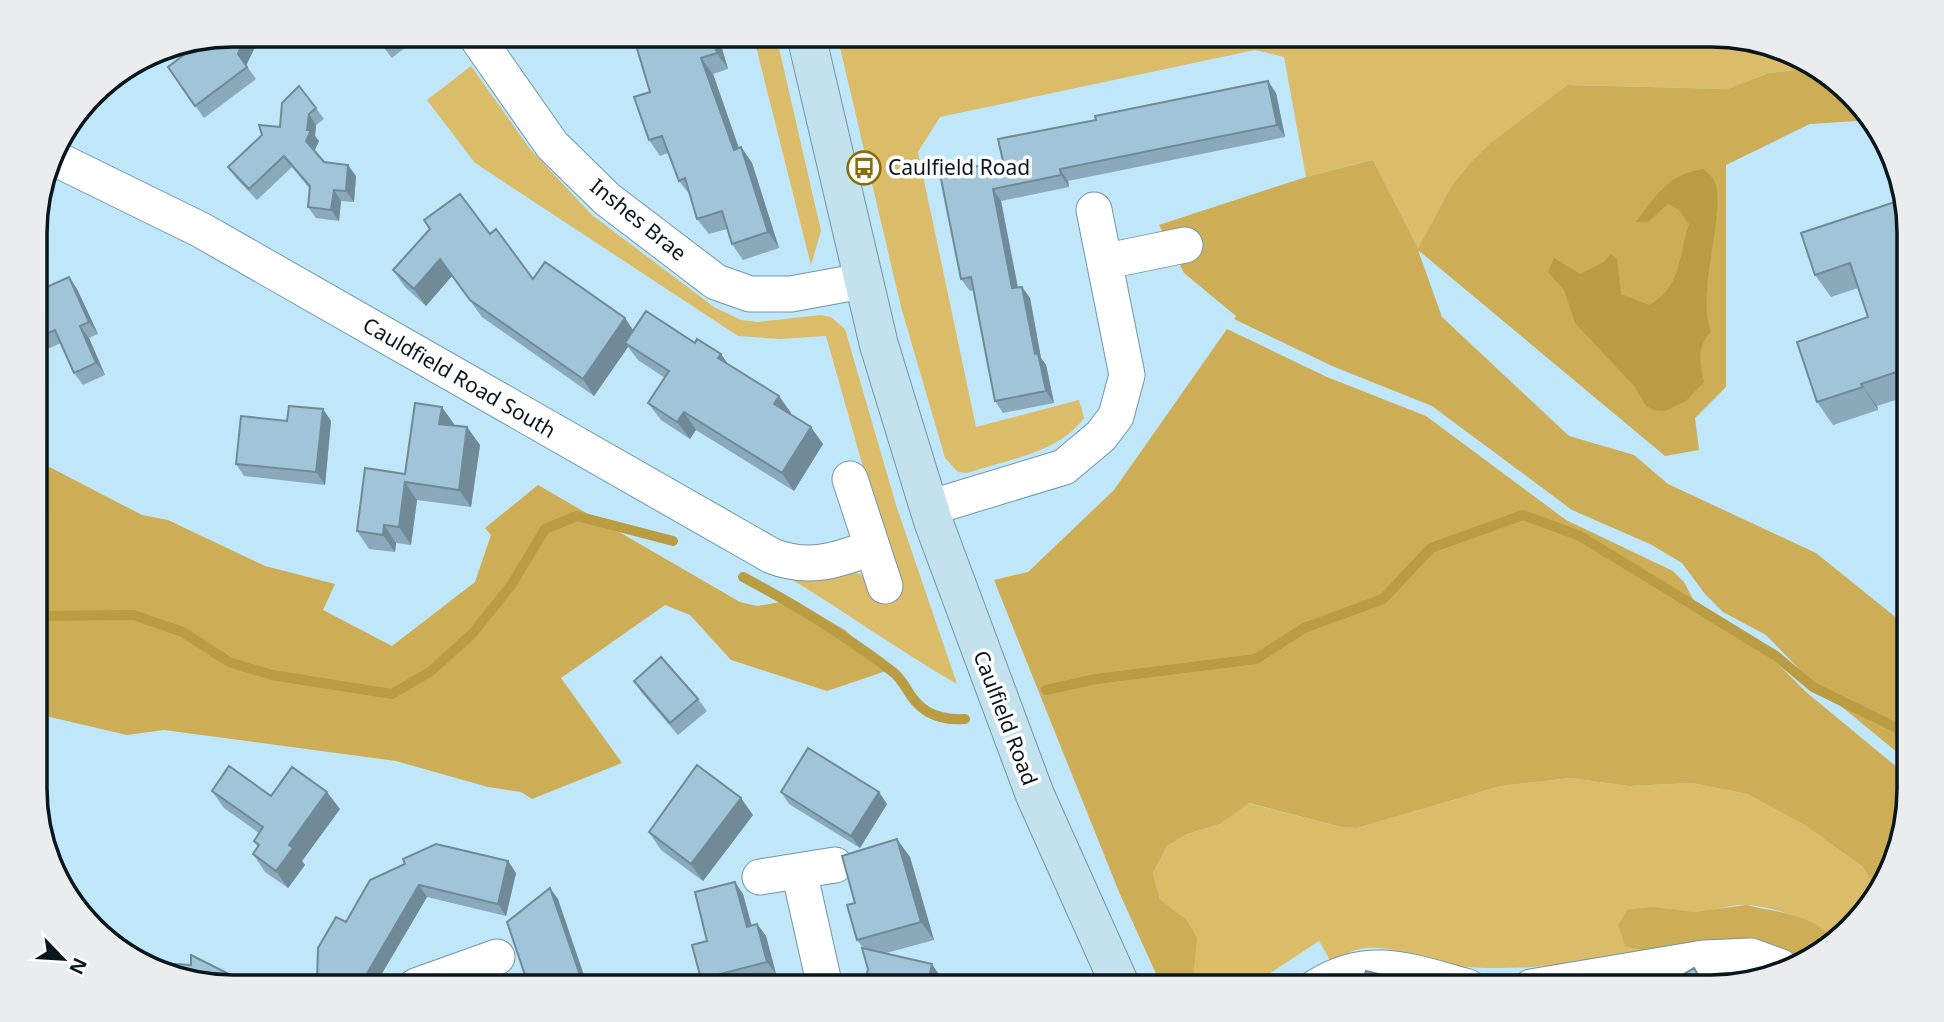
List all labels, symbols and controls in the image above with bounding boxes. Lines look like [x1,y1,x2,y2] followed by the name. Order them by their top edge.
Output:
[845,149,883,187] bus stop icon: Caulfield Road
[888,153,1030,181] place label: Caulfield Road
[585,172,693,267] street label: Inshes Brae
[358,310,561,444] street label: Cauldfield Road South
[967,646,1044,789] street label: Caulfield Road
[28,924,98,994] north arrow
[63,954,93,979] text: N

